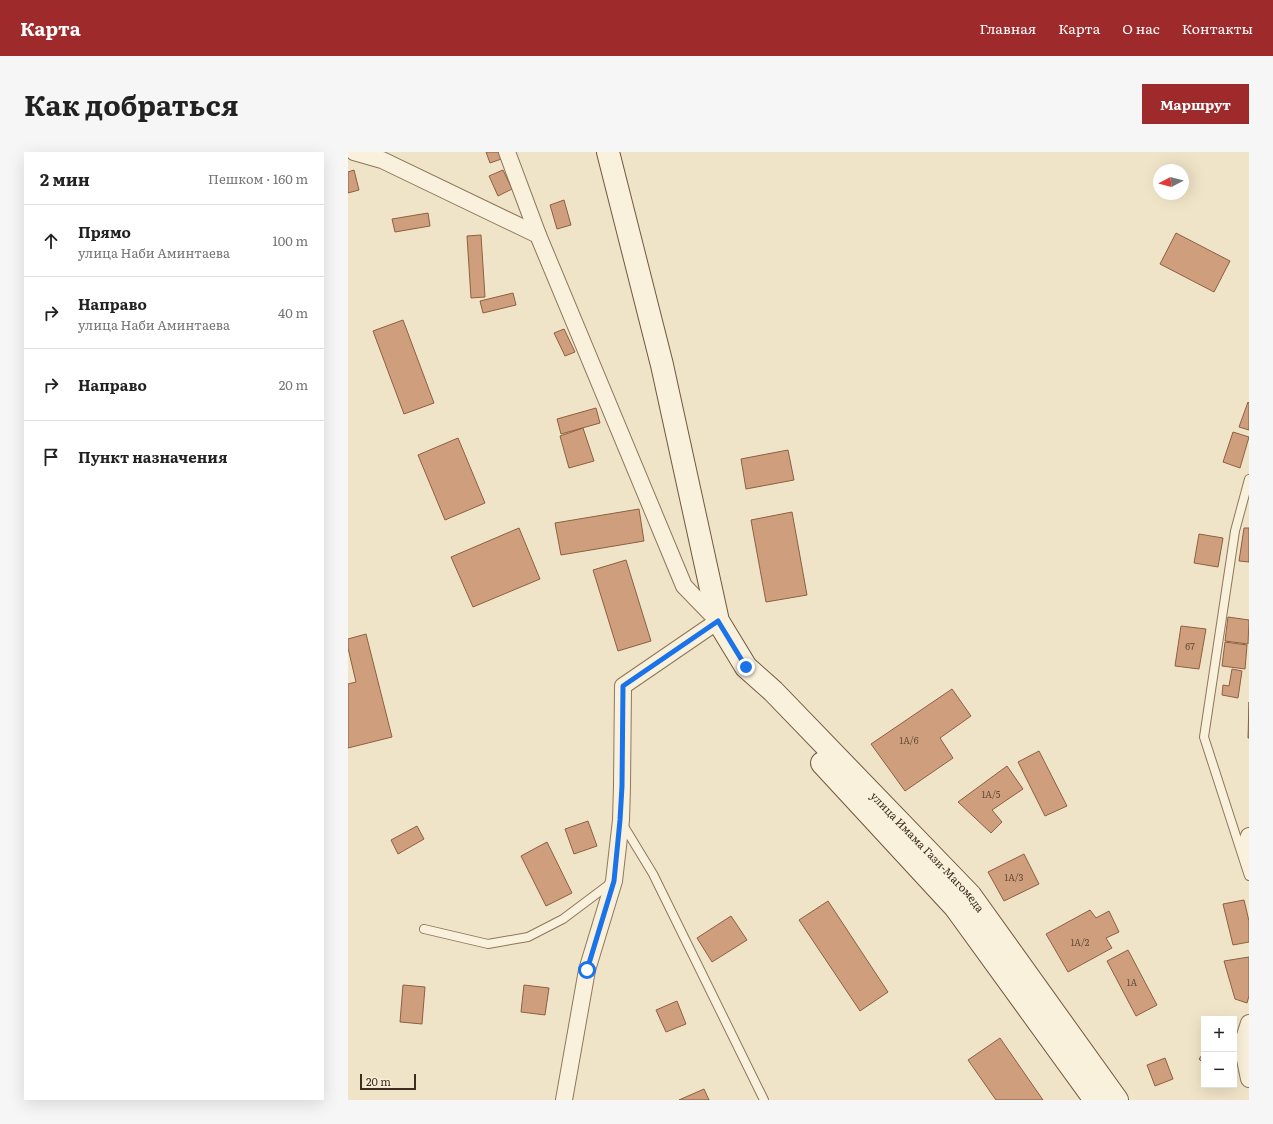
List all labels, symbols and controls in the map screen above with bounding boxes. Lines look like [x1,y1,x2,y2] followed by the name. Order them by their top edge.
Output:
[20,14,81,42] text: Карта
[980,18,1036,38] text: Главная
[1058,18,1100,38] text: Карта
[1122,18,1160,38] text: О нас
[1182,18,1253,38] text: Контакты
[24,83,239,125] text: Как добраться
[1142,84,1249,124] button: Маршрут
[1153,164,1189,200] north arrow
[40,166,90,191] text: 2 мин
[208,169,308,188] text: Пешком · 160 m
[78,220,131,243] text: Прямо
[40,230,62,252] icon: ahead
[272,231,308,250] text: 100 m
[78,243,230,262] text: улица Наби Аминтаева
[78,292,147,315] text: Направо
[40,302,62,324] icon: right
[278,303,308,322] text: 40 m
[78,315,230,334] text: улица Наби Аминтаева
[78,373,147,396] text: Направо
[40,374,62,396] icon: right
[279,375,308,394] text: 20 m
[78,445,228,468] text: Пункт назначения
[40,446,62,468] icon: arrive
[1185,639,1195,653] house number: 67
[737,658,755,676] route end
[900,733,919,747] house number: 1А/6
[982,787,1001,801] house number: 1А/5
[867,788,989,915] street label: улица Имама Гази-Магомеда
[1005,870,1024,884] house number: 1А/3
[1071,935,1090,949] house number: 1А/2
[578,961,596,979] route start
[1127,975,1138,989] house number: 1А
[1201,1016,1237,1088] map controls
[1201,1016,1237,1052] button: +
[1201,1052,1237,1088] button: −
[360,1072,416,1091] scale bar
[366,1073,391,1089] text: 20 m

